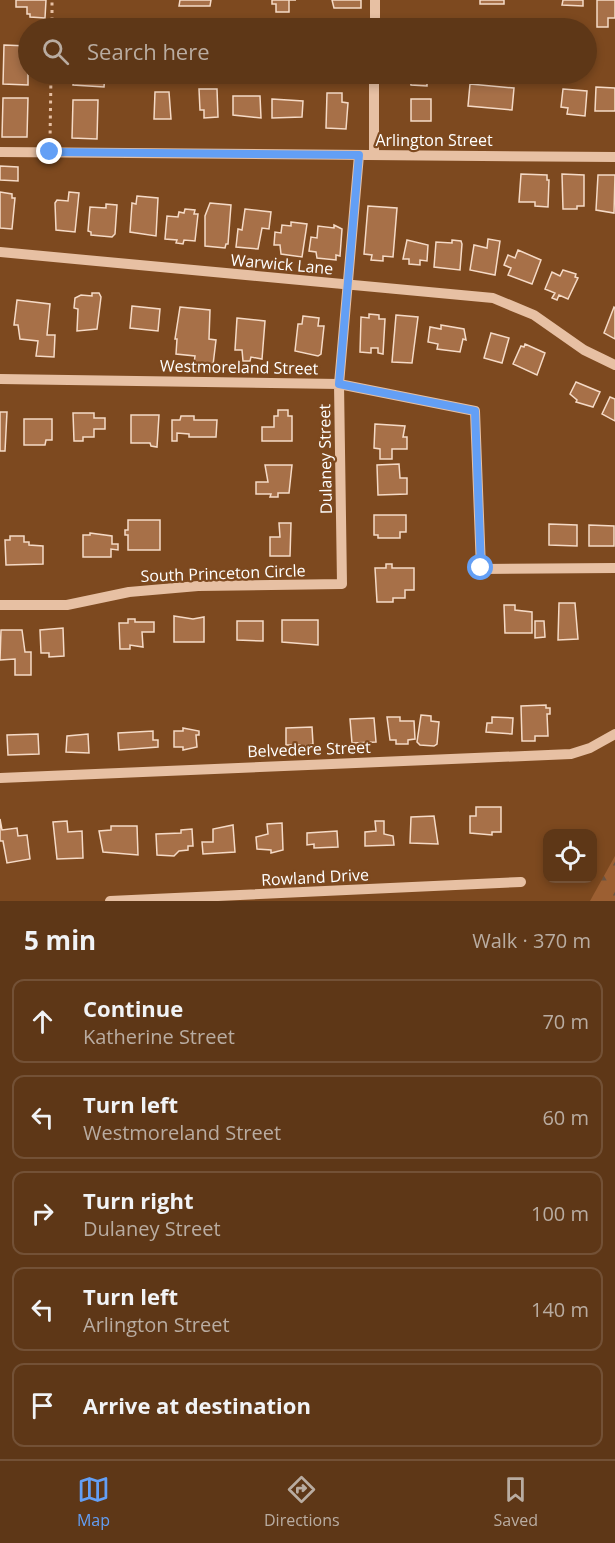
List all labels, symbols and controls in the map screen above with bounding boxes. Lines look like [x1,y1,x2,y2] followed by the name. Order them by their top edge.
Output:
[18,18,597,84] search box
[39,35,72,68] icon: search
[87,36,210,66] text: Search here
[375,129,493,151] street label: Arlington Street
[36,138,62,164] route end
[230,249,334,279] street label: Warwick Lane
[160,355,319,379] street label: Westmoreland Street
[313,404,337,514] street label: Dulaney Street
[467,554,493,580] route start
[140,559,306,587] street label: South Princeton Circle
[247,736,371,762] street label: Belvedere Street
[543,829,597,883] map controls
[543,829,597,883] button: locate
[261,863,369,891] street label: Rowland Drive
[24,922,96,958] text: 5 min
[472,927,591,954] text: Walk · 370 m
[83,993,183,1023] text: Continue
[26,1005,59,1038] icon: ahead
[542,1008,589,1035] text: 70 m
[83,1023,235,1050] text: Katherine Street
[83,1089,178,1119] text: Turn left
[26,1101,59,1134] icon: left
[542,1104,589,1131] text: 60 m
[83,1119,281,1146] text: Westmoreland Street
[83,1185,194,1215] text: Turn right
[26,1197,59,1230] icon: right
[531,1200,589,1227] text: 100 m
[83,1215,221,1242] text: Dulaney Street
[83,1281,178,1311] text: Turn left
[26,1293,59,1326] icon: left
[531,1296,589,1323] text: 140 m
[83,1311,230,1338] text: Arlington Street
[26,1389,59,1422] icon: arrive
[83,1390,311,1420] text: Arrive at destination
[77,1473,110,1531] tab: Map
[264,1473,340,1531] tab: Directions
[494,1473,538,1531] tab: Saved

